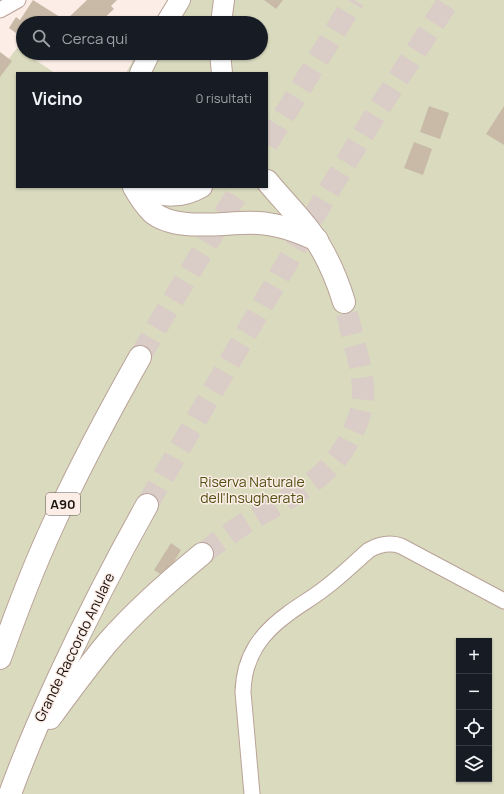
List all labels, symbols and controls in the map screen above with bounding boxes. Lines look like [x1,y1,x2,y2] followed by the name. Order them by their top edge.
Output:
[16,16,268,60] search box
[30,27,52,49] icon: search
[62,28,128,49] text: Cerca qui
[32,87,83,110] text: Vicino
[195,89,252,107] text: 0 risultati
[199,472,305,507] park label: Riserva Naturale dell'Insugherata
[46,493,80,515] road number: A90
[30,569,118,725] street label: Grande Raccordo Anulare
[456,638,492,782] map controls
[456,638,492,674] button: +
[456,674,492,710] button: −
[456,710,492,746] button: locate
[456,746,492,782] button: layers

